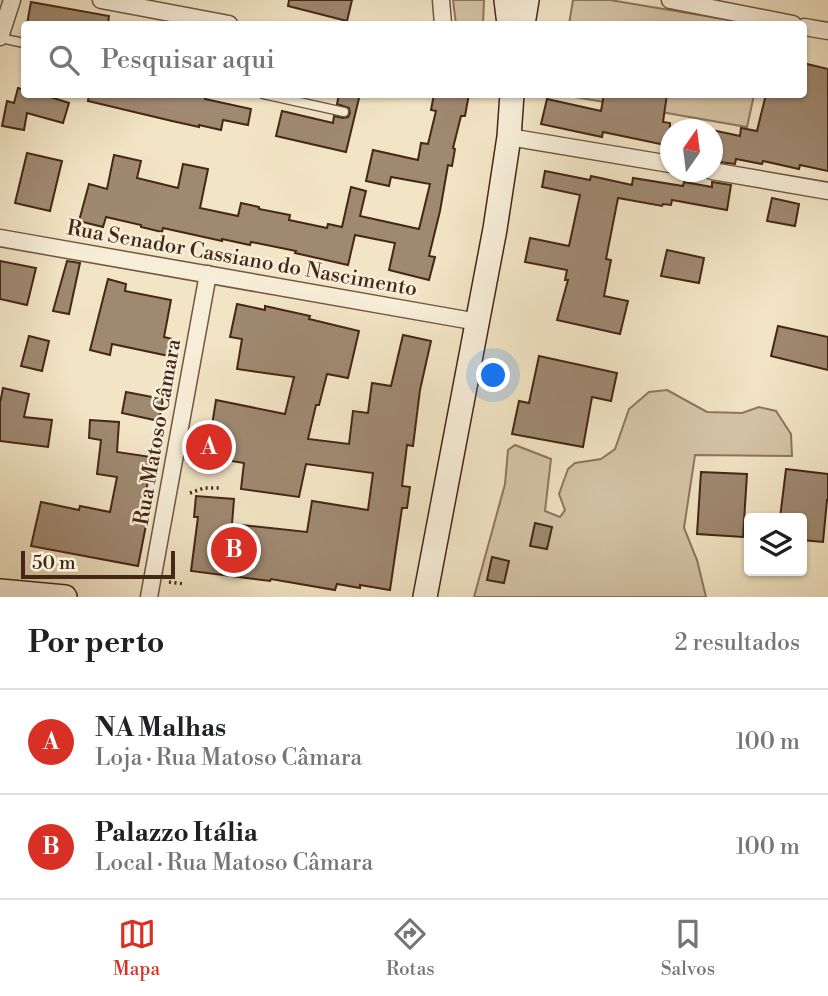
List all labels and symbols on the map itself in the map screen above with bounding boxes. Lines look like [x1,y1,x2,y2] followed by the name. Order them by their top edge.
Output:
[660,119,723,182] north arrow
[65,215,419,303] street label: Rua Senador Cassiano do Nascimento
[129,336,187,527] street label: Rua Matoso Câmara
[476,358,510,392] your location
[186,421,232,473] pin: A
[211,524,257,576] pin: B
[21,548,175,580] scale bar

